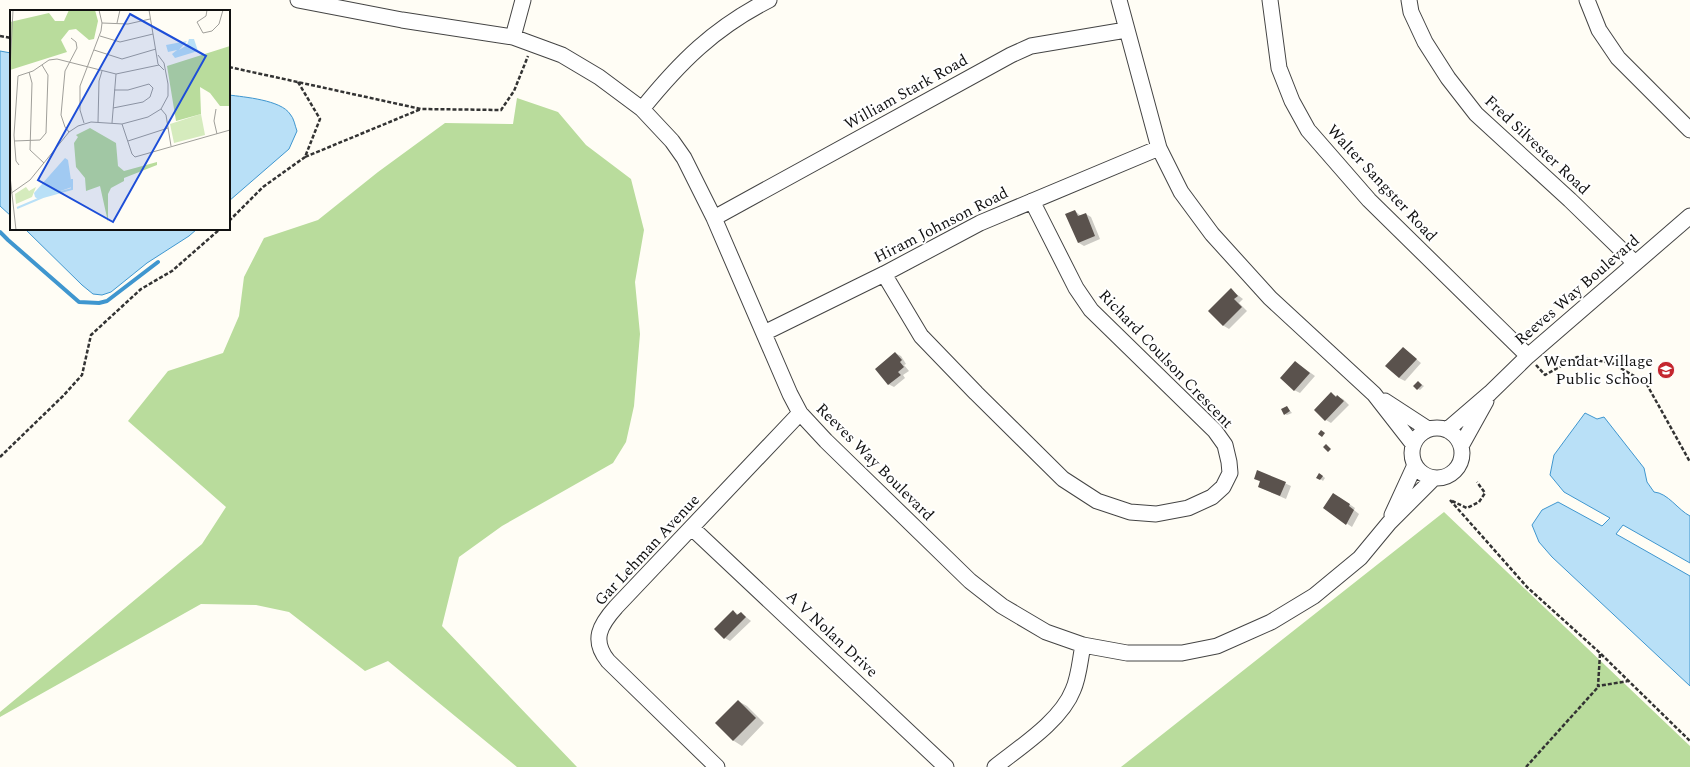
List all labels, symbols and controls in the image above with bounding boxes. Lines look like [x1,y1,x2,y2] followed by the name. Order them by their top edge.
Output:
[10,10,230,230] inset map
[840,48,972,136] street label: William Stark Road
[1479,90,1595,200] street label: Fred Silvester Road
[1321,119,1443,247] street label: Walter Sangster Road
[870,181,1013,269] street label: Hiram Johnson Road
[1509,229,1645,351] street label: Reeves Way Boulevard
[1093,284,1239,434] street label: Richard Coulson Crescent
[1544,349,1653,391] place label: Wendat Village Public School
[1656,360,1676,380] school or university icon: Wendat Village Public School
[810,397,940,527] street label: Reeves Way Boulevard
[589,489,705,611] street label: Gar Lehman Avenue
[781,585,883,683] street label: A V Nolan Drive

